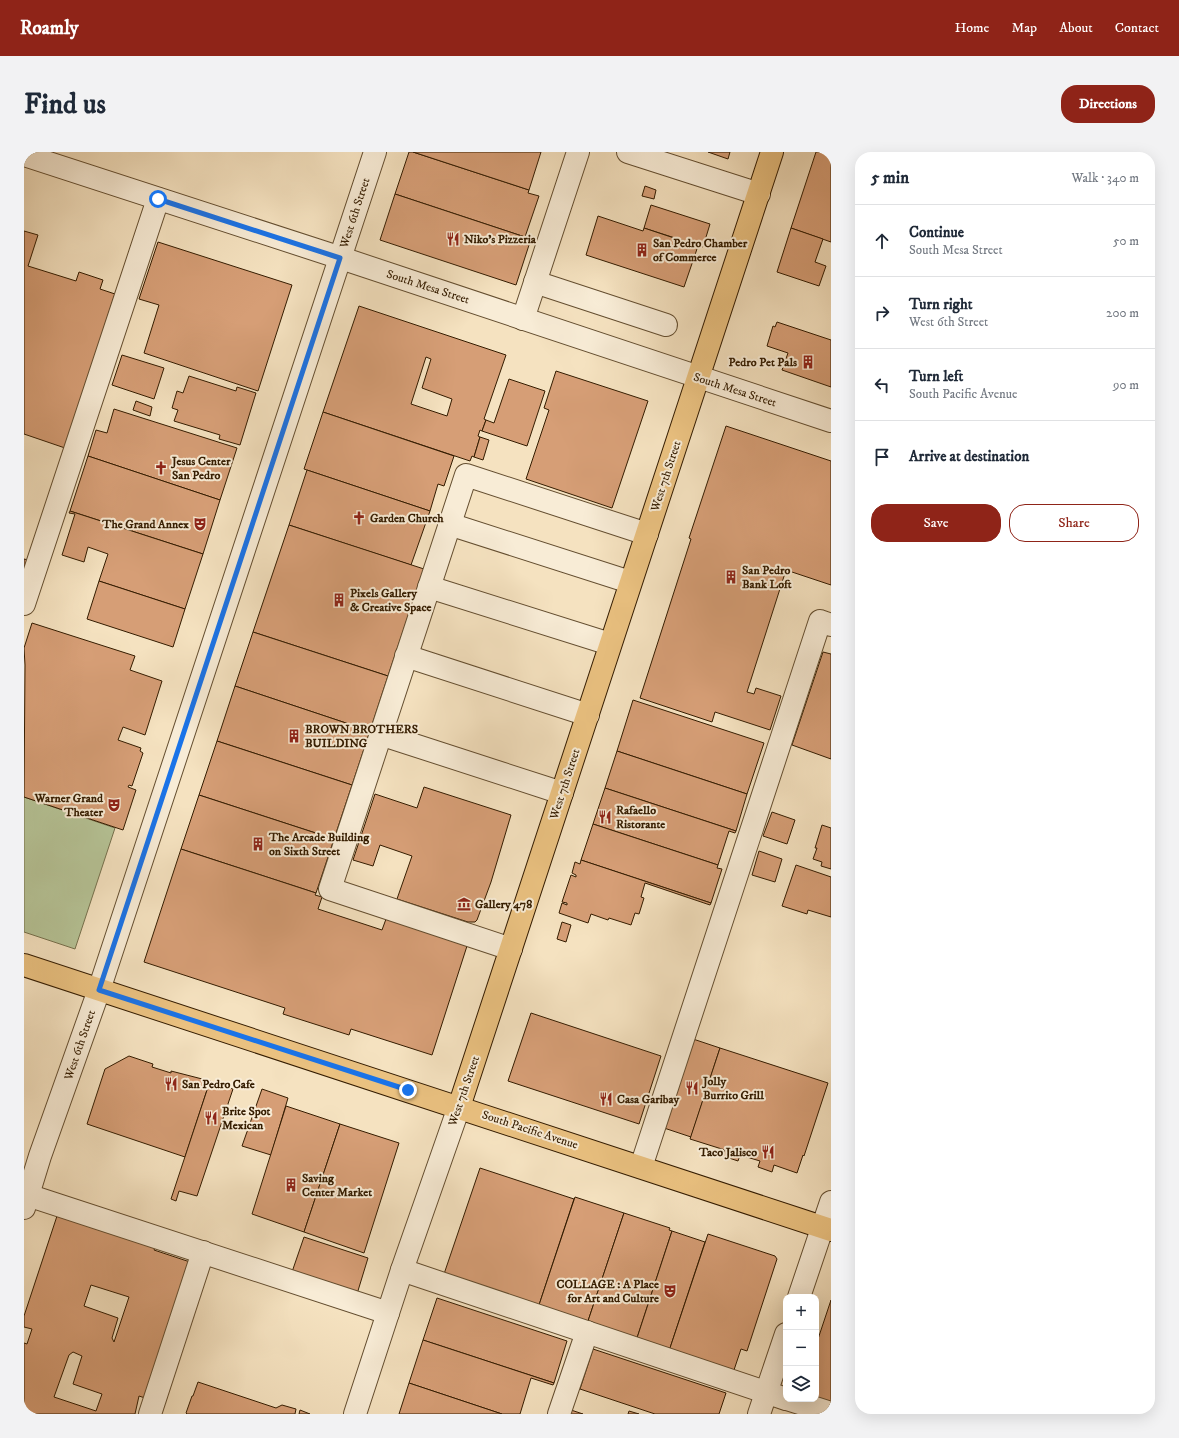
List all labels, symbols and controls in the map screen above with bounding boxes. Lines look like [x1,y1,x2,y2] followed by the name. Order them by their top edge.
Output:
[20,17,79,40] text: Roamly
[955,19,989,37] text: Home
[1011,19,1037,37] text: Map
[1059,19,1093,37] text: About
[1115,19,1159,37] text: Contact
[1061,85,1155,123] button: Directions
[24,87,106,122] text: Find us
[871,167,909,189] text: 5 min
[1071,170,1139,186] text: Walk · 340 m
[336,176,373,251] street label: West 6th Street
[149,190,167,208] route start
[909,223,964,242] text: Continue
[871,230,893,252] icon: ahead
[445,231,461,247] restaurant icon: Niko's Pizzeria
[464,232,537,247] place label: Niko's Pizzeria
[1113,233,1139,249] text: 50 m
[653,236,748,265] place label: San Pedro Chamber of Commerce
[634,242,650,258] building icon: San Pedro Chamber of Commerce
[909,242,1003,258] text: South Mesa Street
[385,267,472,308] street label: South Mesa Street
[909,295,972,314] text: Turn right
[871,302,893,324] icon: right
[1106,305,1139,321] text: 200 m
[909,314,988,330] text: West 6th Street
[800,354,816,370] building icon: Pedro Pet Pals
[729,355,797,370] place label: Pedro Pet Pals
[909,367,963,386] text: Turn left
[692,370,779,411] street label: South Mesa Street
[871,374,893,396] icon: left
[1113,377,1139,393] text: 90 m
[909,386,1017,402] text: South Pacific Avenue
[647,439,684,514] street label: West 7th Street
[871,446,893,468] icon: arrive
[909,447,1029,466] text: Arrive at destination
[170,454,231,483] place label: Jesus Center San Pedro
[153,460,169,476] church icon: Jesus Center San Pedro
[871,504,1001,542] button: Save
[1009,504,1139,542] button: Share
[351,510,367,526] church icon: Garden Church
[370,511,444,526] place label: Garden Church
[192,516,208,532] theatre icon: The Grand Annex
[101,517,189,532] place label: The Grand Annex
[742,563,792,592] place label: San Pedro Bank Loft
[723,569,739,585] building icon: San Pedro Bank Loft
[350,586,432,615] place label: Pixels Gallery & Creative Space
[331,592,347,608] building icon: Pixels Gallery & Creative Space
[305,722,418,751] place label: BROWN BROTHERS BUILDING
[286,728,302,744] building icon: BROWN BROTHERS BUILDING
[546,747,583,822] street label: West 7th Street
[34,791,104,820] place label: Warner Grand Theater
[106,797,122,813] theatre icon: Warner Grand Theater
[616,803,665,832] place label: Rafaello Ristorante
[597,809,613,825] restaurant icon: Rafaello Ristorante
[268,830,370,859] place label: The Arcade Building on Sixth Street
[250,836,266,852] building icon: The Arcade Building on Sixth Street
[456,896,472,912] museum icon: Gallery 478
[475,897,532,912] place label: Gallery 478
[61,1008,99,1083] street label: West 6th Street
[445,1054,483,1129] street label: West 7th Street
[701,1074,764,1103] place label: Jolly Burrito Grill
[163,1076,179,1092] restaurant icon: San Pedro Cafe
[182,1077,255,1092] place label: San Pedro Cafe
[684,1080,700,1096] restaurant icon: Jolly Burrito Grill
[399,1081,417,1099] route end
[598,1091,614,1107] restaurant icon: Casa Garibay
[617,1092,679,1107] place label: Casa Garibay
[222,1104,271,1133] place label: Brite Spot Mexican
[480,1107,580,1153] street label: South Pacific Avenue
[203,1110,219,1126] restaurant icon: Brite Spot Mexican
[760,1144,776,1160] restaurant icon: Taco Jalisco
[698,1145,757,1160] place label: Taco Jalisco
[302,1171,372,1200] place label: Saving Center Market
[283,1177,299,1193] building icon: Saving Center Market
[556,1277,659,1306] place label: COLLAGE : A Place for Art and Culture
[662,1283,678,1299] theatre icon: COLLAGE : A Place for Art and Culture
[783,1294,819,1402] map controls
[783,1294,819,1330] button: +
[783,1330,819,1366] button: −
[783,1366,819,1402] button: layers

